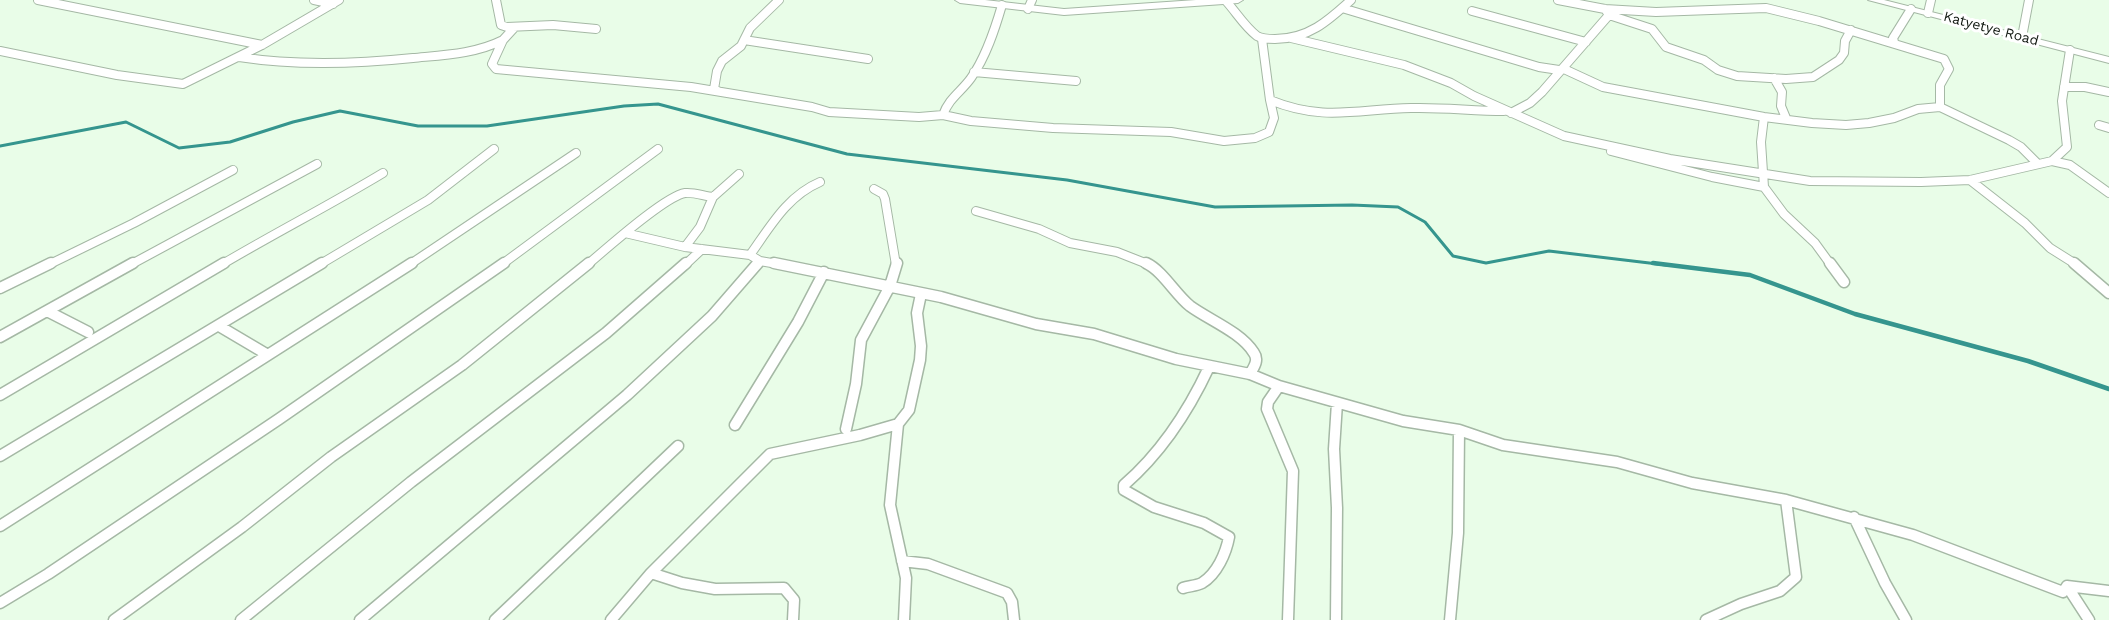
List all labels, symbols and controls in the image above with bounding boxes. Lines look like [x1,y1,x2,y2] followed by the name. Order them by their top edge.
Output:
[1942,8,2040,50] street label: Katyetye Road

